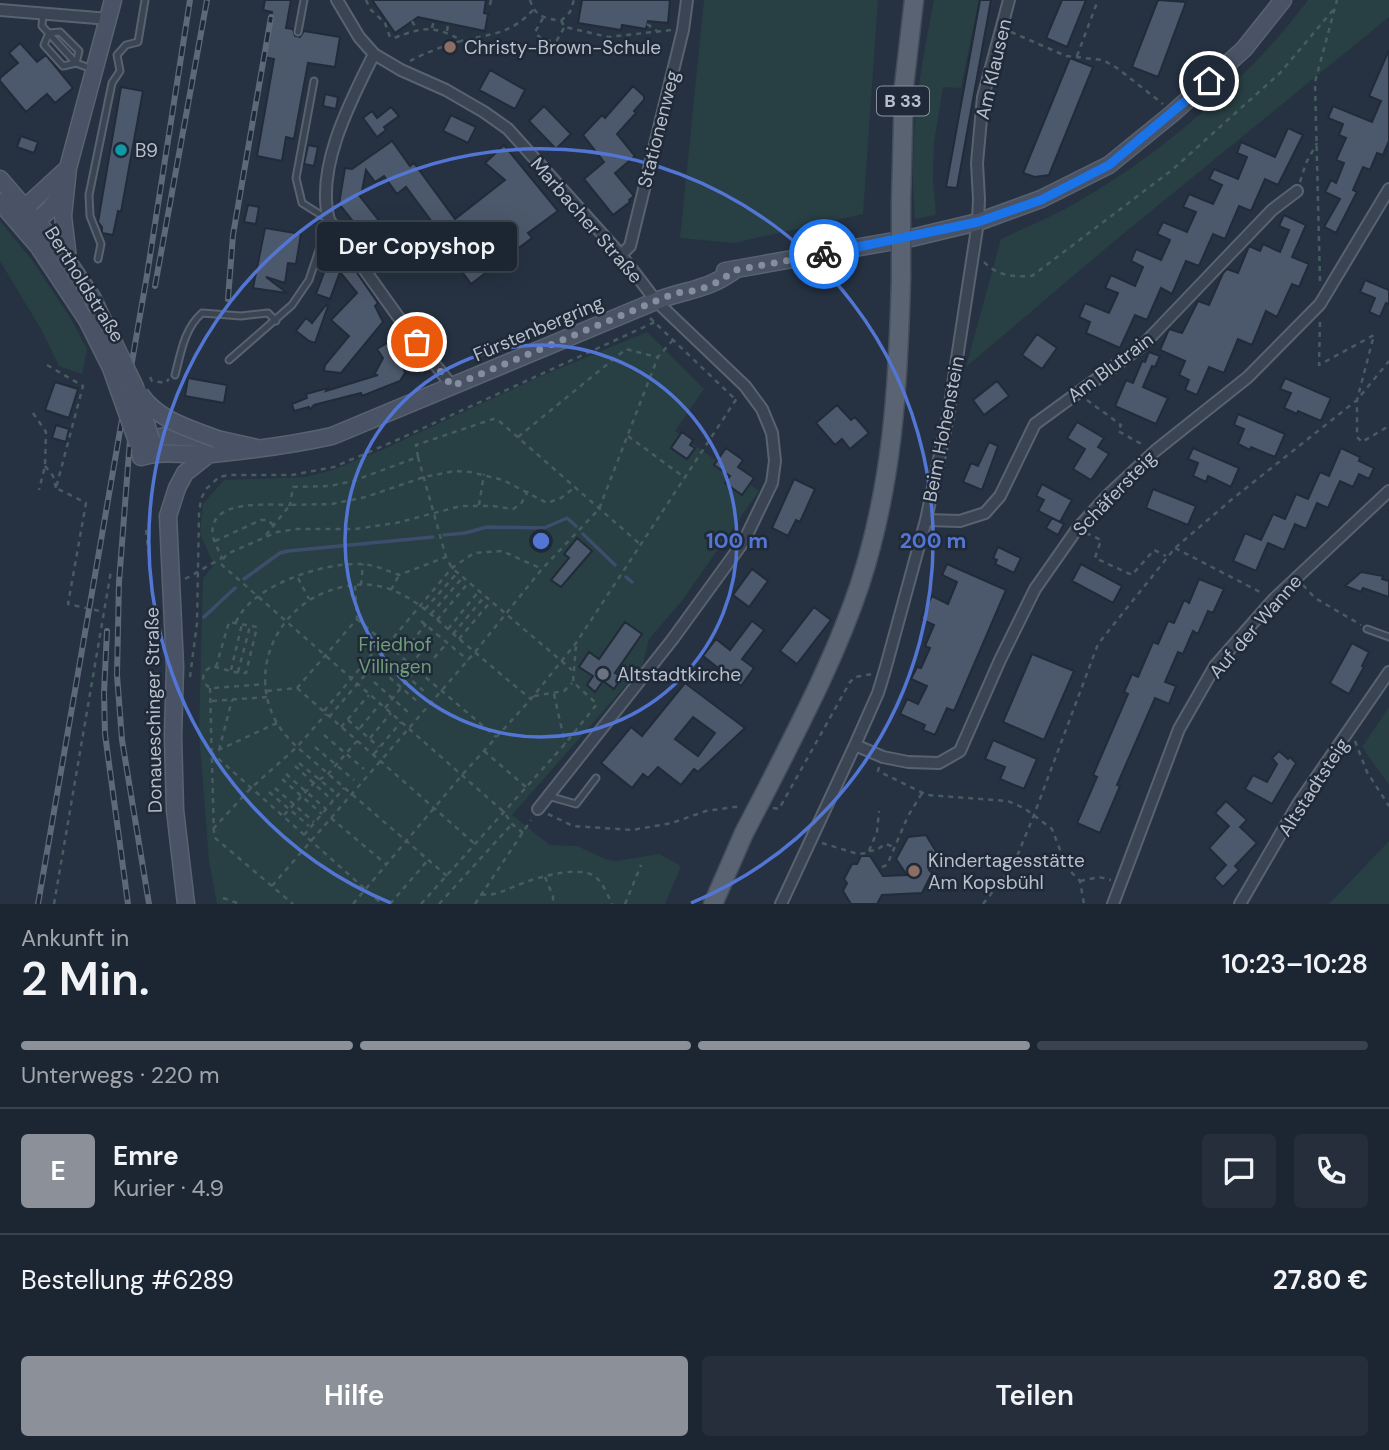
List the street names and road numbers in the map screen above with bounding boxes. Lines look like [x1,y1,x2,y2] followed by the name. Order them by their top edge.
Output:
[970,16,1017,122] street label: Am Klausen
[632,68,685,190] street label: Stationenweg
[877,86,929,116] road number: B 33
[525,152,648,289] street label: Marbacher Straße
[39,222,130,347] street label: Bertholdstraße
[469,290,608,367] street label: Fürstenbergring
[1062,327,1158,408] street label: Am Blutrain
[917,354,970,504] street label: Beim Hohenstein
[1067,445,1162,541] street label: Schäfersteig
[1203,569,1307,684] street label: Auf der Wanne
[139,607,168,813] street label: Donaueschinger Straße
[1272,733,1355,841] street label: Altstadtsteig

